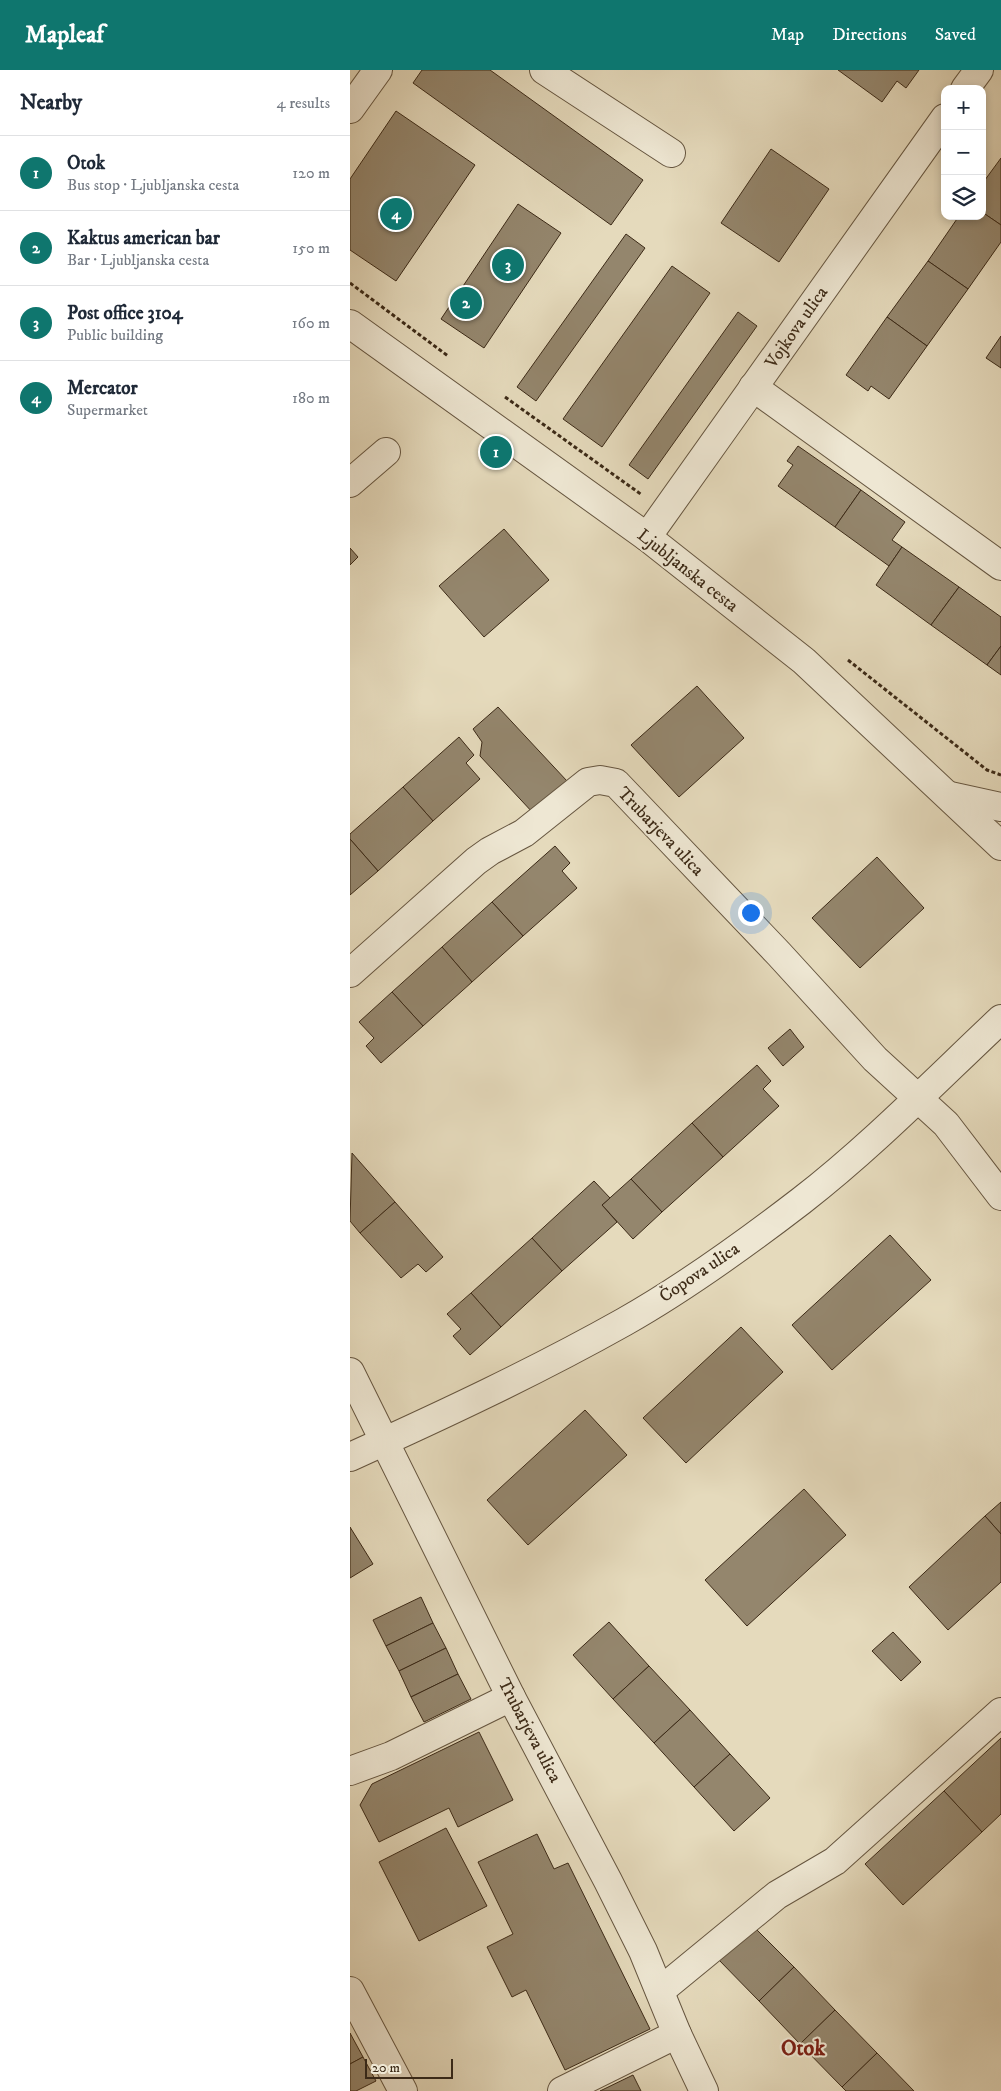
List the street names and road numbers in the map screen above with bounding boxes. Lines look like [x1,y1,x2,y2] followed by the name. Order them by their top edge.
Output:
[760,282,833,373] street label: Vojkova ulica
[632,525,743,617] street label: Ljubljanska cesta
[612,783,708,881] street label: Trubarjeva ulica
[655,1237,744,1308] street label: Čopova ulica
[492,1674,566,1787] street label: Trubarjeva ulica

